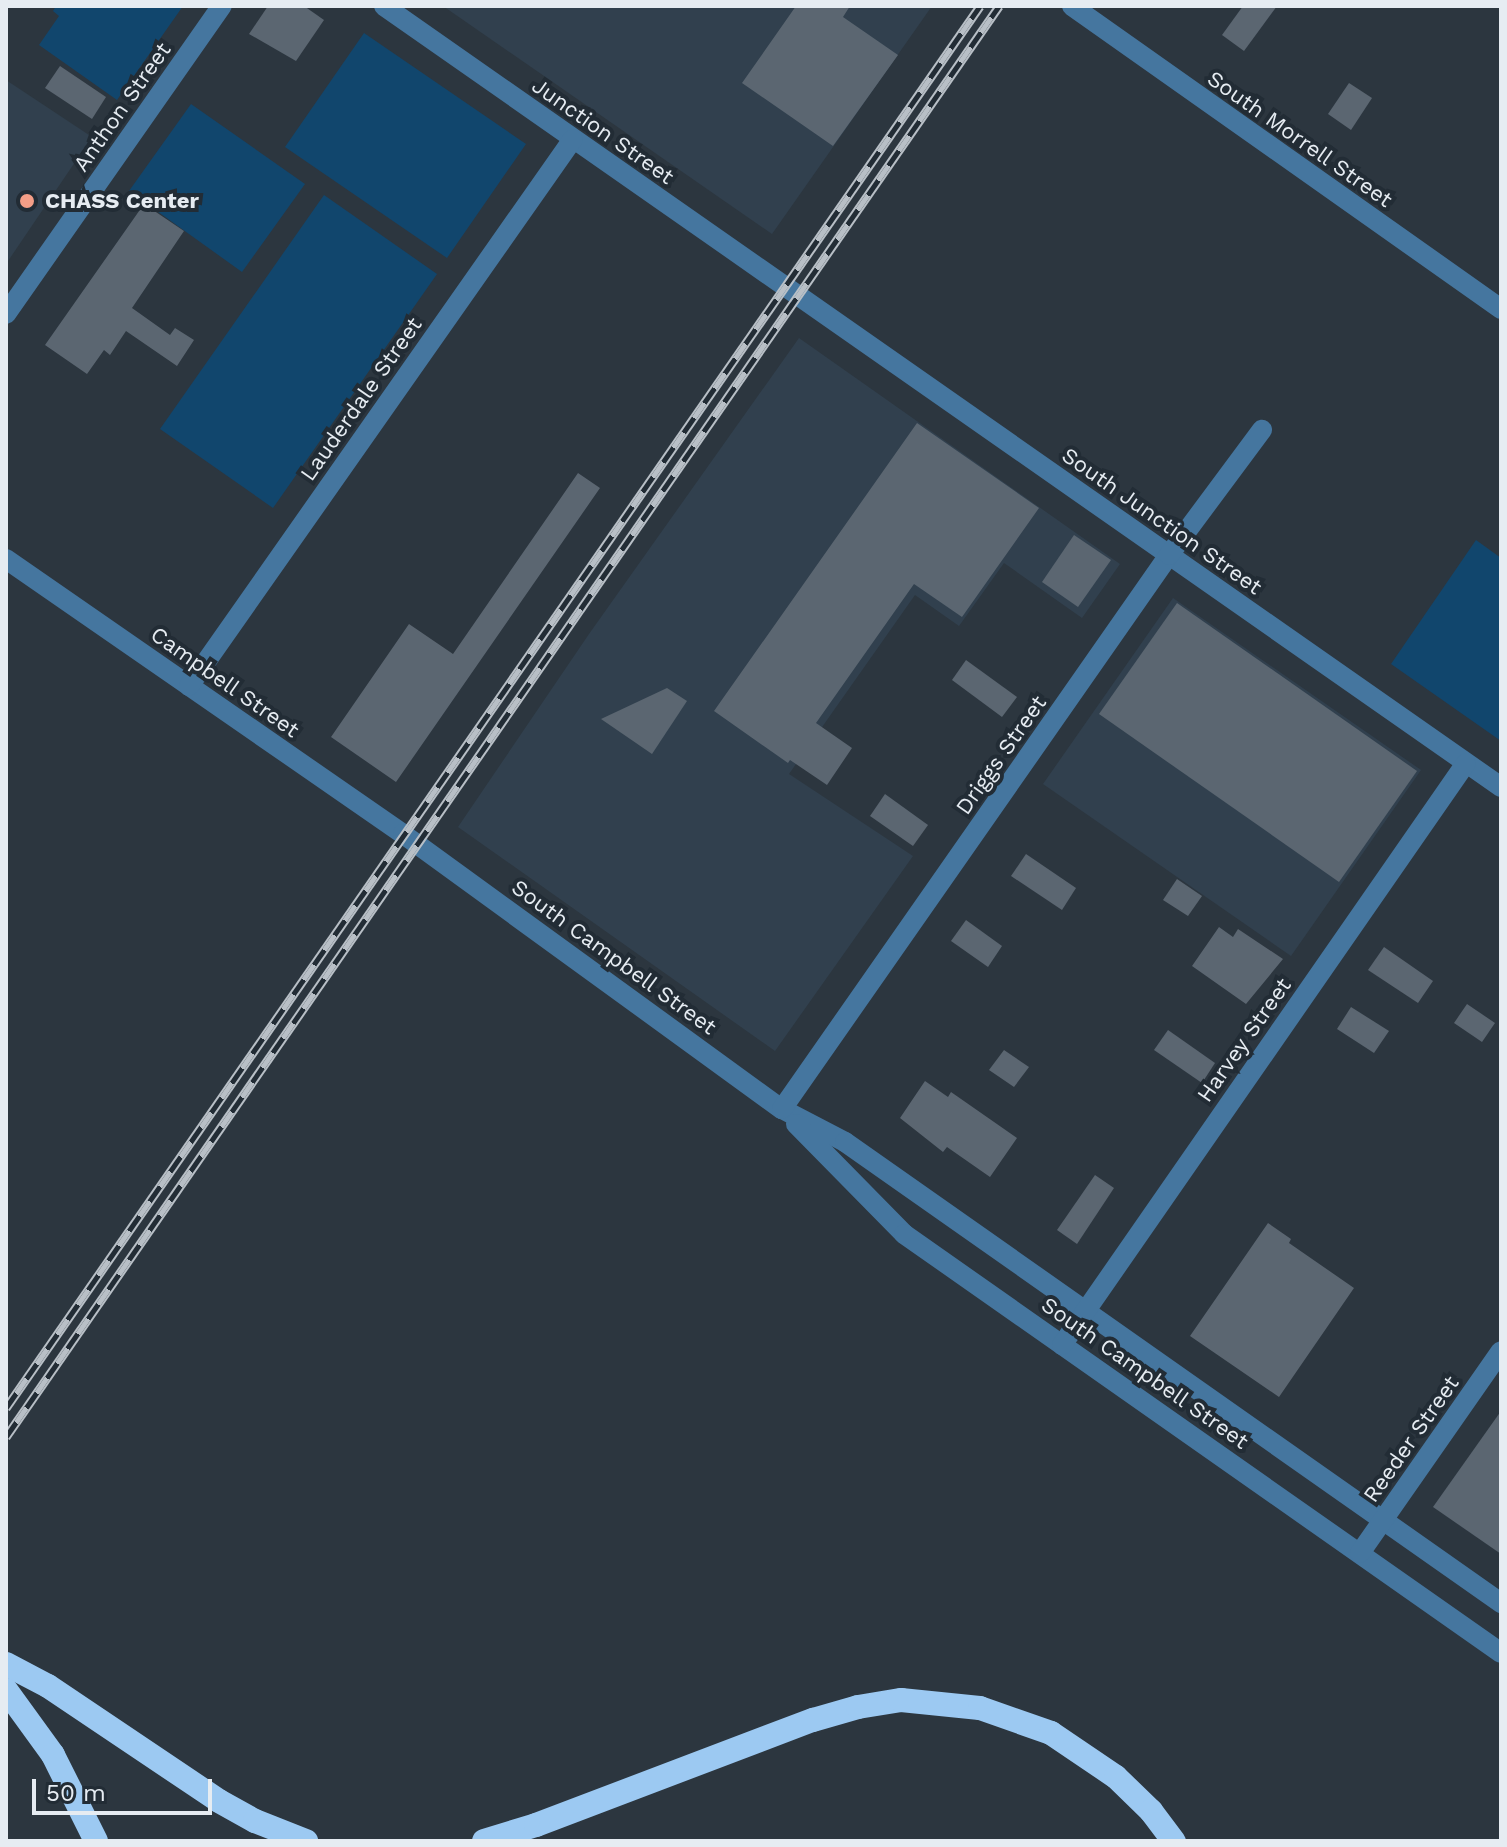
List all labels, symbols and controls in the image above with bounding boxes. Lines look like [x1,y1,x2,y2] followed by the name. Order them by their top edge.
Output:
[68,37,176,177] street label: Anthon Street
[1202,65,1398,213] street label: South Morrell Street
[527,72,679,190] street label: Junction Street
[45,188,199,214] place label: CHASS Center
[16,190,38,212] marker: CHASS Center
[295,312,427,486] street label: Lauderdale Street
[1057,442,1267,600] street label: South Junction Street
[145,621,305,743] street label: Campbell Street
[950,690,1052,820] street label: Driggs Street
[506,874,722,1040] street label: South Campbell Street
[1191,973,1297,1107] street label: Harvey Street
[1036,1291,1254,1455] street label: South Campbell Street
[1358,1370,1464,1508] street label: Reeder Street
[36,1763,216,1813] scale bar
[46,1779,106,1807] text: 50 m

